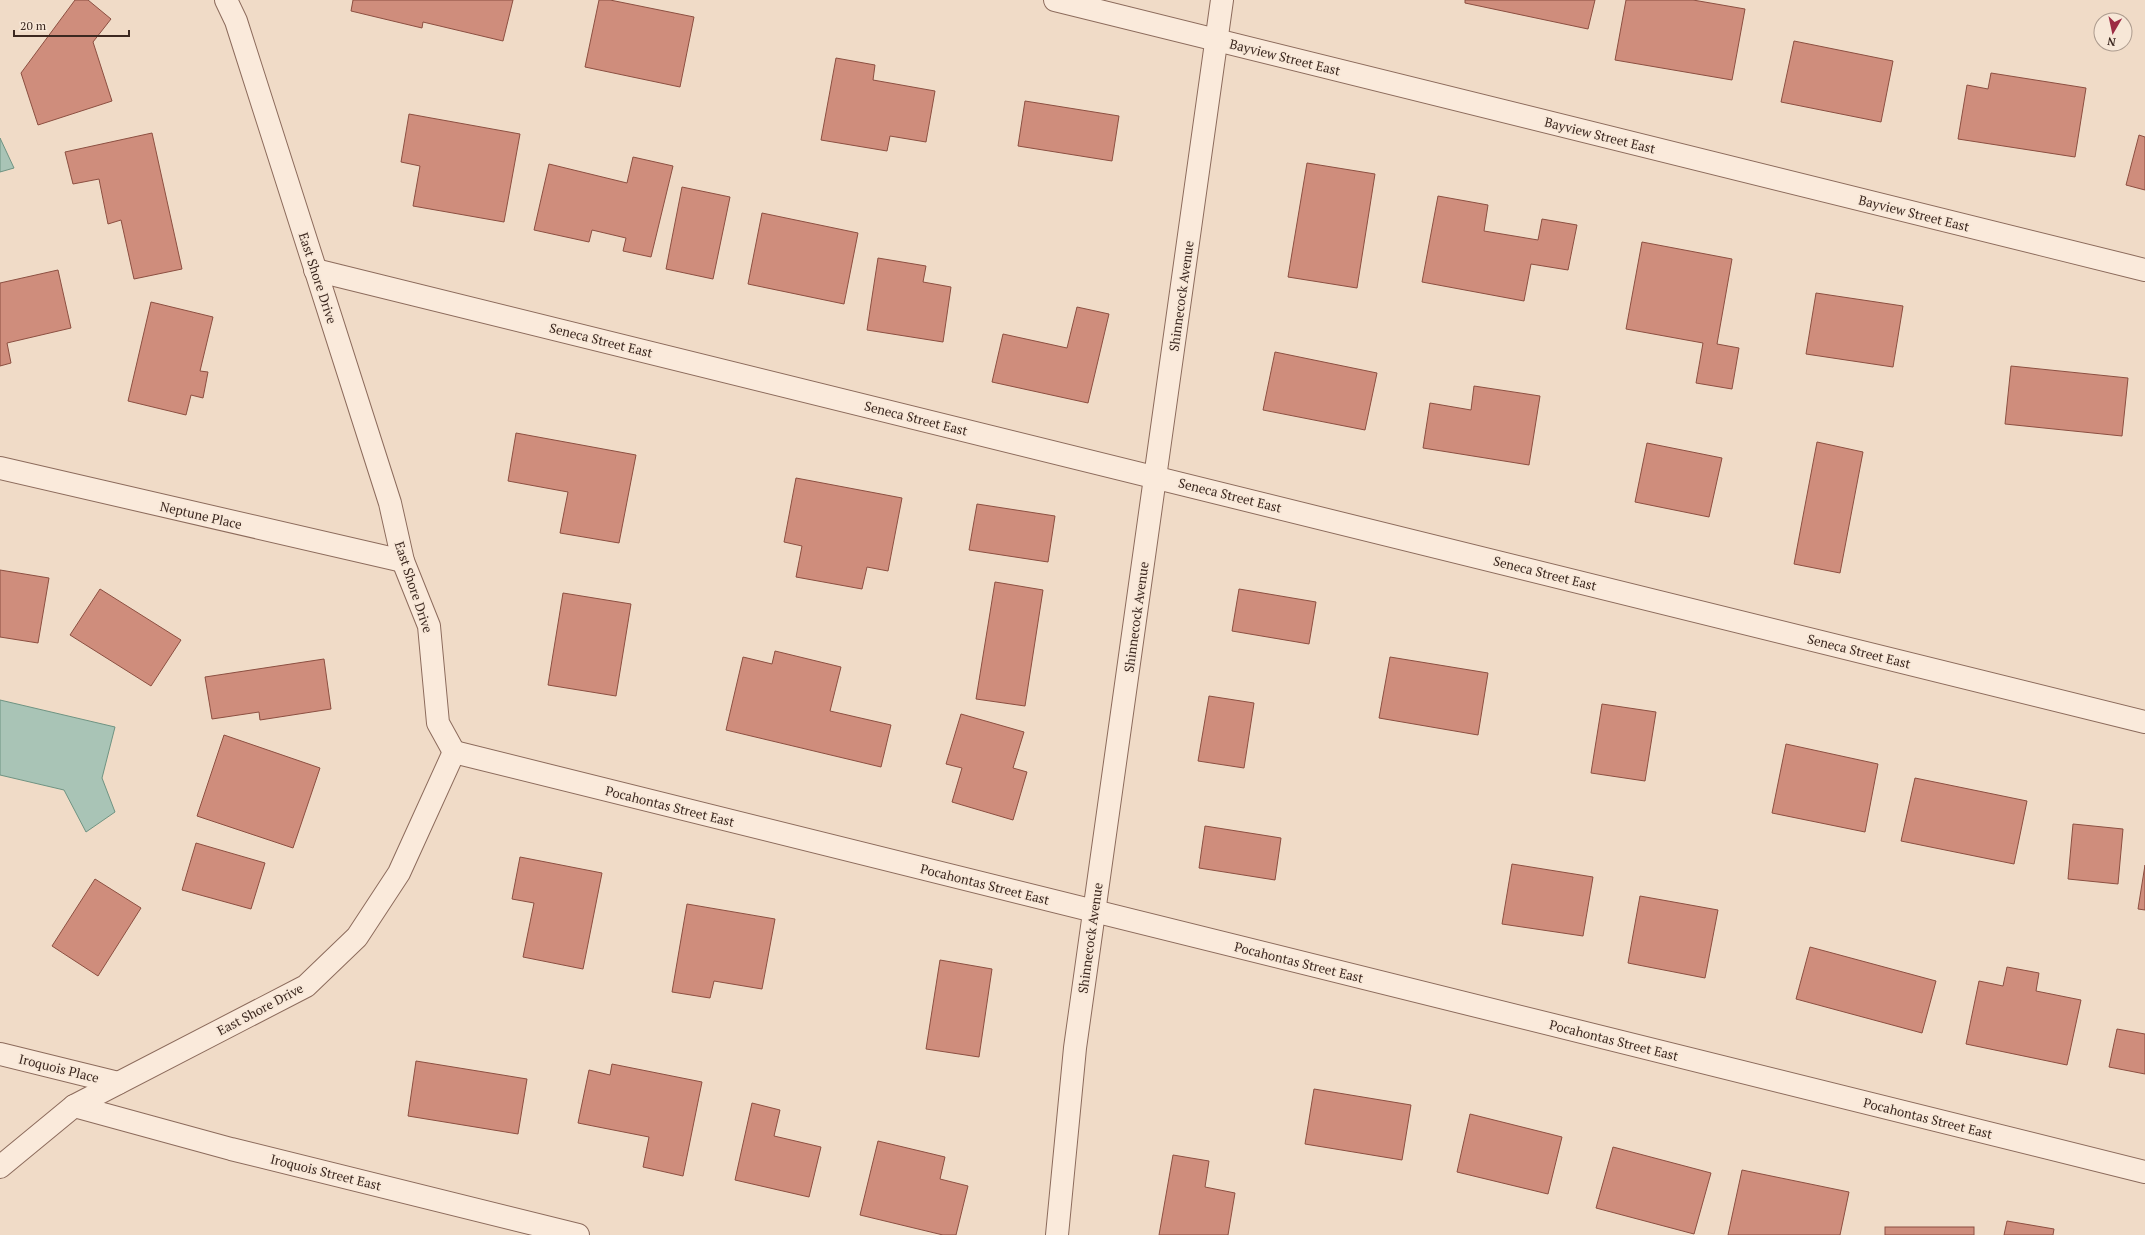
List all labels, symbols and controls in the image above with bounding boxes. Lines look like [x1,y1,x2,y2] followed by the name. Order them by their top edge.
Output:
[14,12,129,38] scale bar
[2093,12,2133,52] north arrow
[20,18,47,33] text: 20 m
[2106,34,2117,49] text: N
[1228,35,1342,80] street label: Bayview Street East
[1543,113,1657,158] street label: Bayview Street East
[1857,191,1971,236] street label: Bayview Street East
[295,230,341,326] street label: East Shore Drive
[1164,239,1198,353] street label: Shinnecock Avenue
[547,318,655,362] street label: Seneca Street East
[862,396,970,440] street label: Seneca Street East
[1176,473,1284,517] street label: Seneca Street East
[158,497,244,533] street label: Neptune Place
[391,539,437,635] street label: East Shore Drive
[1491,551,1599,595] street label: Seneca Street East
[1119,560,1153,674] street label: Shinnecock Avenue
[1805,629,1913,673] street label: Seneca Street East
[604,781,737,831] street label: Pocahontas Street East
[919,859,1052,909] street label: Pocahontas Street East
[1073,881,1107,995] street label: Shinnecock Avenue
[1233,937,1366,987] street label: Pocahontas Street East
[214,979,306,1039] street label: East Shore Drive
[1548,1015,1681,1065] street label: Pocahontas Street East
[17,1049,101,1087] street label: Iroquois Place
[1862,1093,1995,1143] street label: Pocahontas Street East
[269,1150,383,1195] street label: Iroquois Street East

